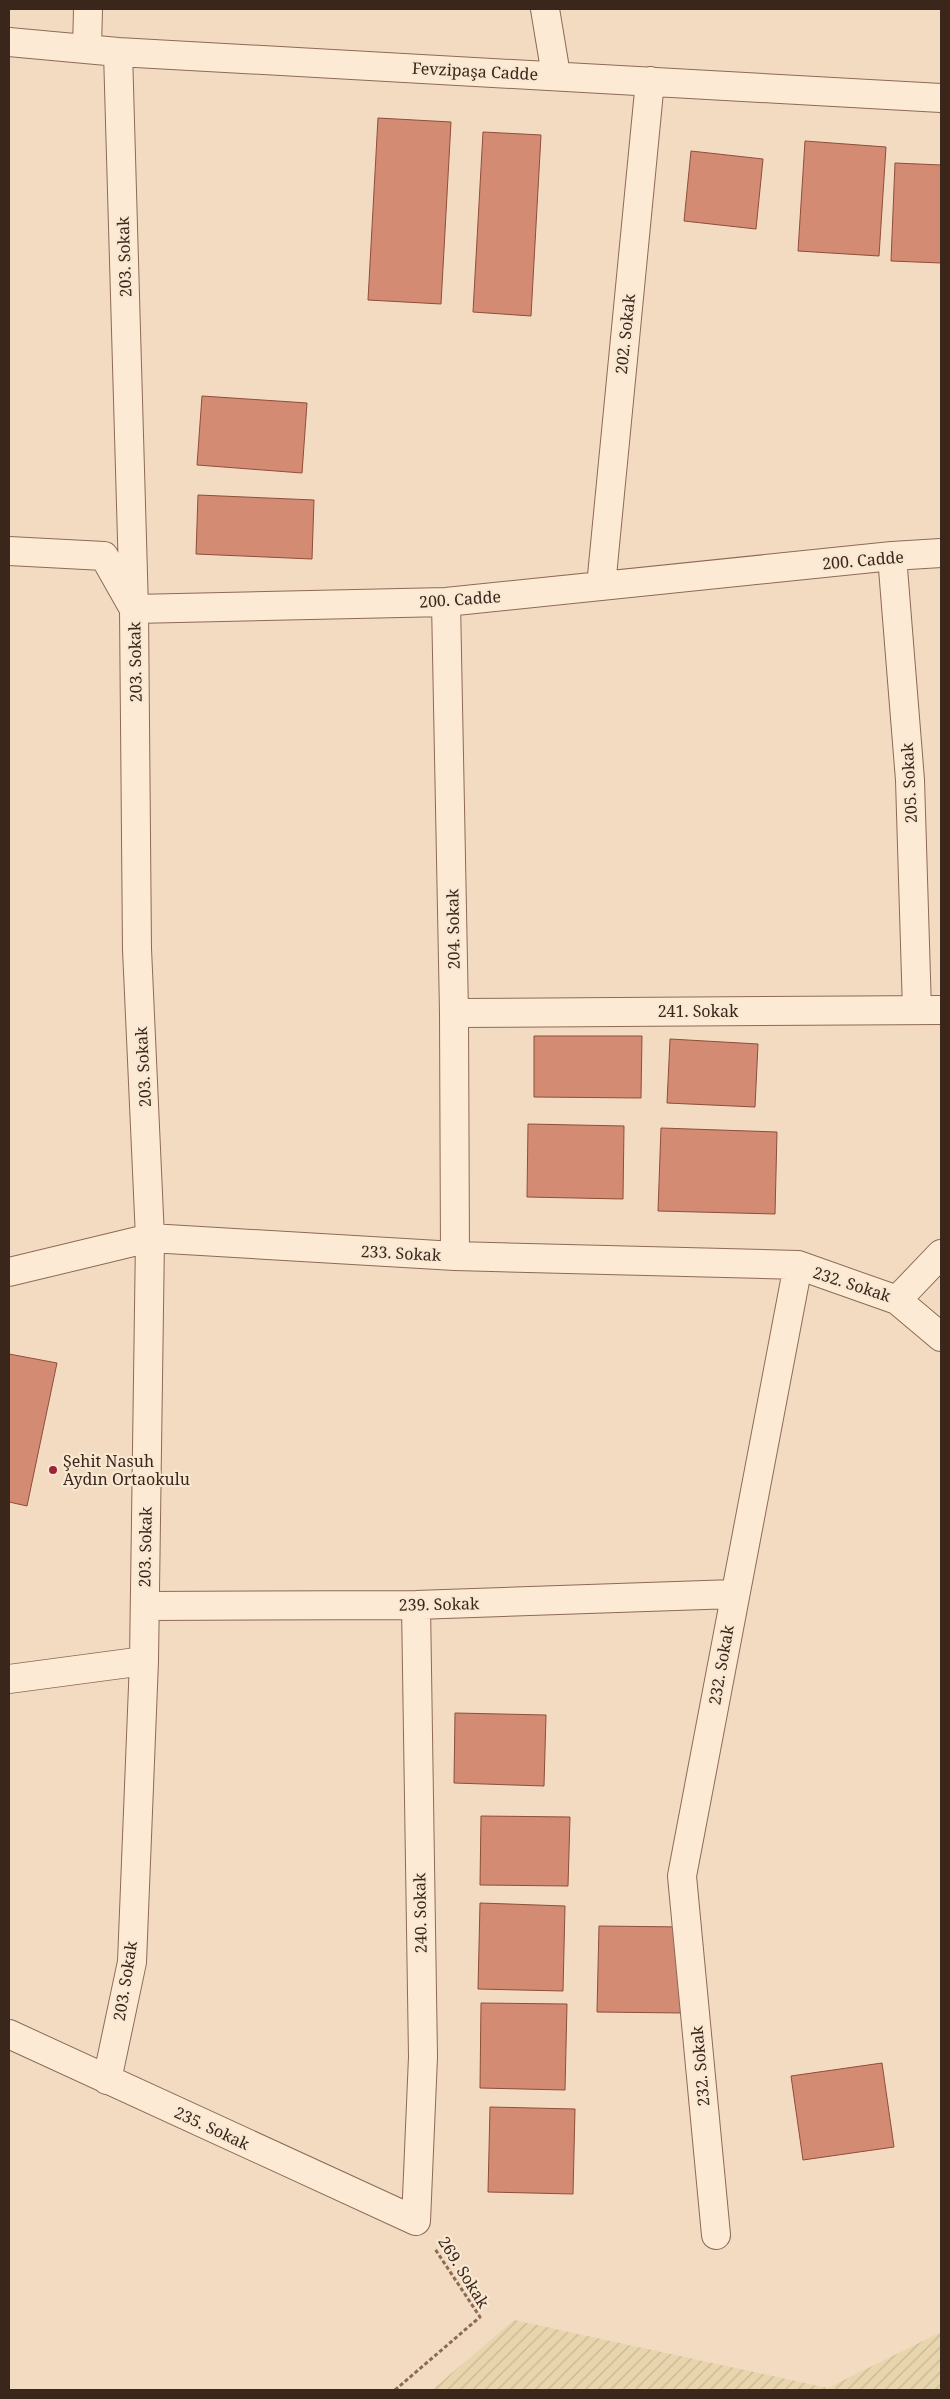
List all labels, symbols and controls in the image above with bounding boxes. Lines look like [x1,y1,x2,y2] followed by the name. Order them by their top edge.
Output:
[411,57,539,85] street label: Fevzipaşa Cadde
[112,216,136,298] street label: 203. Sokak
[610,292,640,375] street label: 202. Sokak
[821,545,905,575] street label: 200. Cadde
[418,585,502,613] street label: 200. Cadde
[123,621,147,703] street label: 203. Sokak
[896,742,922,824] street label: 205. Sokak
[441,888,465,970] street label: 204. Sokak
[658,1000,739,1022] street label: 241. Sokak
[130,1026,156,1108] street label: 203. Sokak
[360,1240,442,1266] street label: 233. Sokak
[810,1261,894,1307] street label: 232. Sokak
[63,1450,190,1490] place label: Şehit Nasuh Aydın Ortaokulu
[47,1464,59,1476] marker: Şehit Nasuh Aydın Ortaokulu
[133,1506,157,1588] street label: 203. Sokak
[398,1592,480,1616] street label: 239. Sokak
[703,1623,739,1707] street label: 232. Sokak
[408,1872,432,1954] street label: 240. Sokak
[108,1939,142,2023] street label: 203. Sokak
[685,2024,714,2107] street label: 232. Sokak
[171,2101,254,2155] street label: 235. Sokak
[433,2232,495,2313] street label: 269. Sokak

